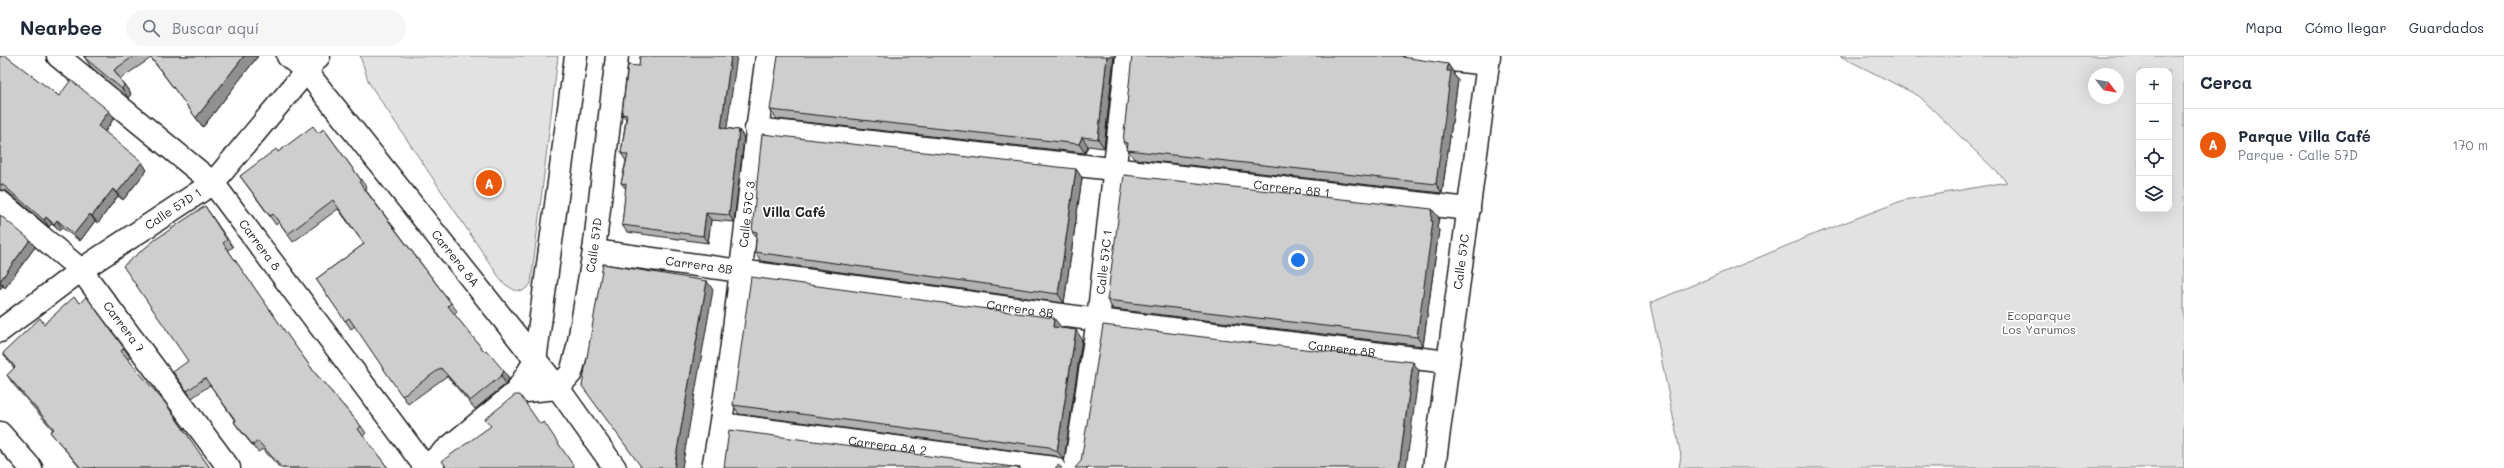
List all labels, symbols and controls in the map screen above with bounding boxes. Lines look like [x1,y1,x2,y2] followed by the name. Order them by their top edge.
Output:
[126,10,406,46] search box
[20,15,102,40] text: Nearbee
[140,17,162,39] icon: search
[172,18,259,38] text: Buscar aquí
[2246,18,2283,37] text: Mapa
[2305,18,2387,37] text: Cómo llegar
[2409,18,2484,37] text: Guardados
[2088,68,2124,104] north arrow
[2136,68,2172,212] map controls
[2136,68,2172,104] button: +
[2200,71,2252,93] text: Cerca
[2136,104,2172,140] button: −
[2238,126,2371,146] text: Parque Villa Café
[2208,136,2218,153] text: A
[2452,136,2488,153] text: 170 m
[2136,140,2172,176] button: locate
[2238,146,2358,163] text: Parque · Calle 57D
[476,168,502,198] pin: A
[1253,176,1331,200] street label: Carrera 8B 1
[2136,176,2172,212] button: layers
[735,180,758,248] street label: Calle 57C 3
[141,184,204,233] street label: Calle 57D 1
[762,203,826,220] district label: Villa Café
[236,216,285,273] street label: Carrera 8
[582,217,605,274] street label: Calle 57D
[428,226,483,290] street label: Carrera 8A
[1092,229,1115,295] street label: Calle 57C 1
[1449,233,1472,290] street label: Calle 57C
[1288,250,1308,270] your location
[665,252,734,277] street label: Carrera 8B
[986,296,1055,321] street label: Carrera 8B
[100,298,149,355] street label: Carrera 7
[2002,307,2076,337] park label: Ecoparque Los Yarumos
[1307,336,1376,360] street label: Carrera 8B
[847,432,928,458] street label: Carrera 8A 2

